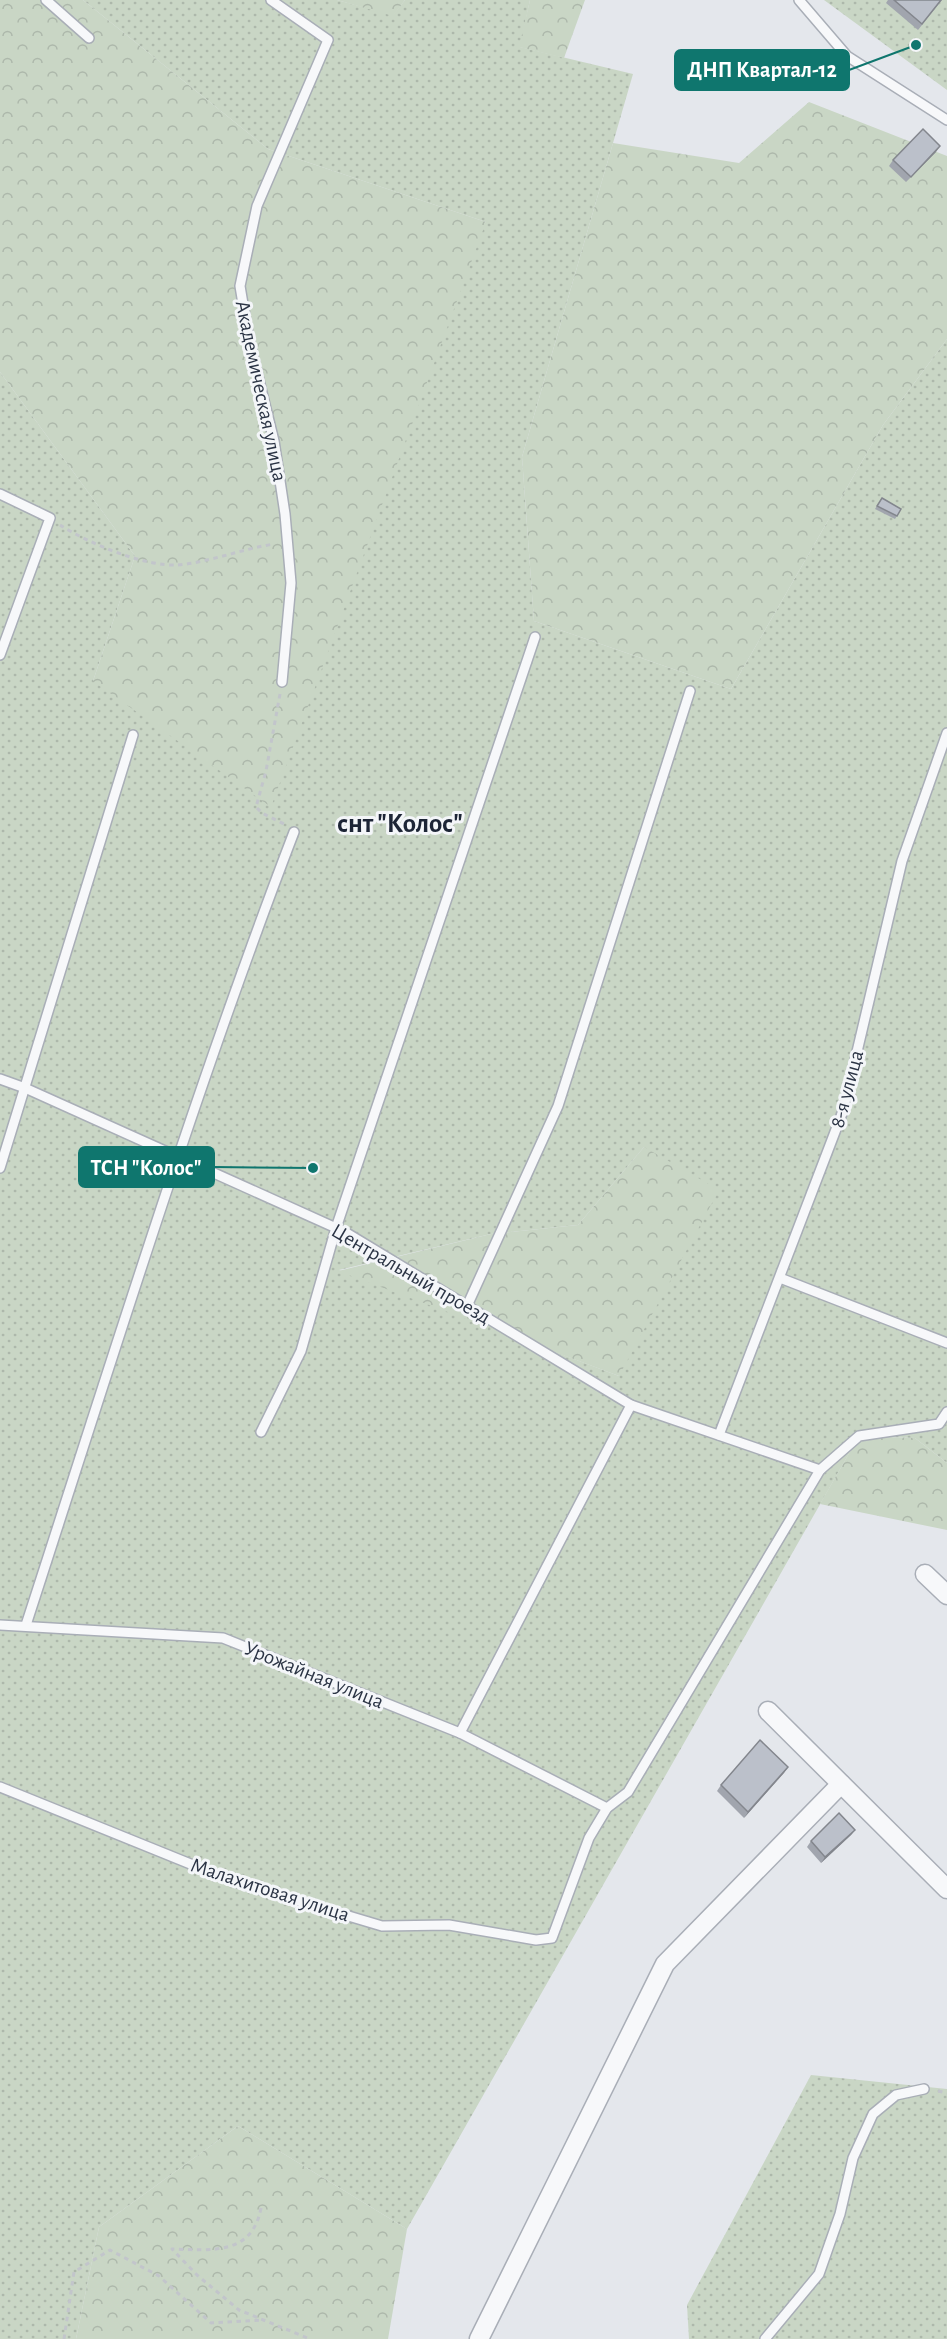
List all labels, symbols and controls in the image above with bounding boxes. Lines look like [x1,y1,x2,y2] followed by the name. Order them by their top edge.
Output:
[675,50,849,90] callout: ДНП Квартал-12
[687,59,837,81] text: ДНП Квартал-12
[232,299,291,484] street label: Академическая улица
[337,810,463,837] district label: снт "Колос"
[827,1048,868,1130] street label: 8-я улица
[79,1147,214,1187] callout: ТСН "Колос"
[91,1157,201,1179] text: ТСН "Колос"
[328,1220,494,1328] street label: Центральный проезд
[241,1637,387,1713] street label: Урожайная улица
[188,1854,352,1926] street label: Малахитовая улица

